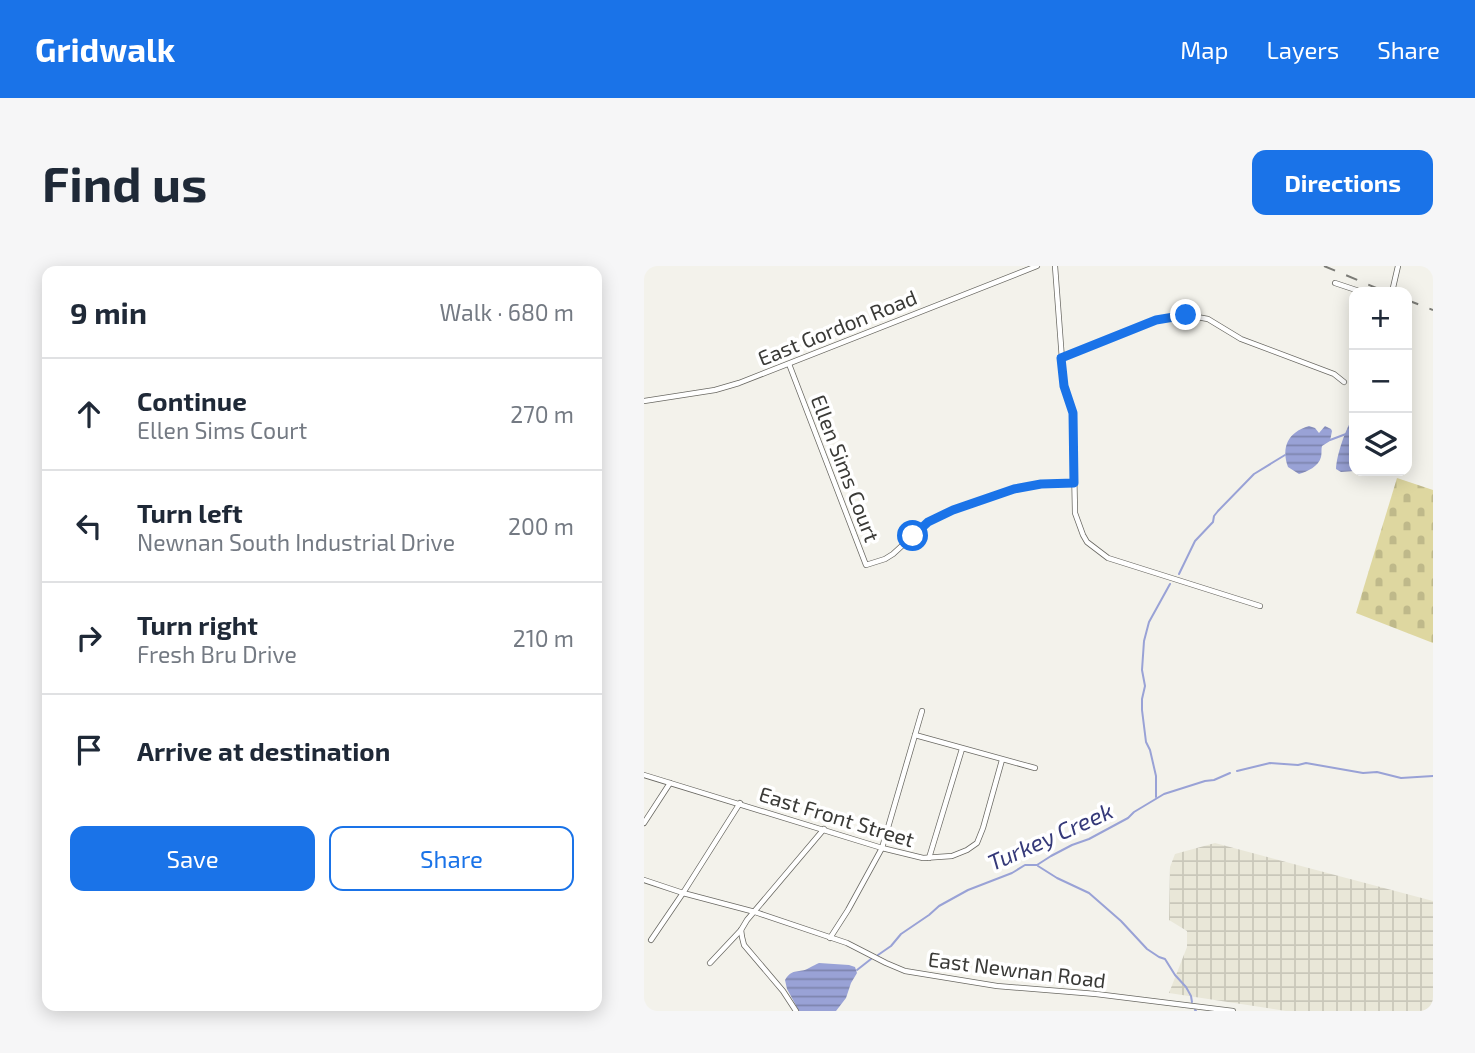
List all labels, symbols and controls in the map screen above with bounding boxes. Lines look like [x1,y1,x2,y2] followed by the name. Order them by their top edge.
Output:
[35,29,175,69] text: Gridwalk
[1180,35,1228,64] text: Map
[1266,35,1339,64] text: Layers
[1377,35,1440,64] text: Share
[1252,150,1433,215] button: Directions
[42,153,207,212] text: Find us
[754,284,920,370] street label: East Gordon Road
[1349,287,1412,476] map controls
[1349,287,1412,350] button: +
[70,294,147,330] text: 9 min
[440,298,574,326] text: Walk · 680 m
[1170,299,1201,330] route end
[1349,350,1412,413] button: −
[137,385,247,416] text: Continue
[806,391,886,545] street label: Ellen Sims Court
[70,395,108,433] icon: ahead
[510,400,574,428] text: 270 m
[1349,413,1412,476] button: layers
[137,416,307,444] text: Ellen Sims Court
[137,497,243,528] text: Turn left
[70,507,108,545] icon: left
[508,512,574,540] text: 200 m
[897,520,928,551] route start
[137,528,455,556] text: Newnan South Industrial Drive
[137,609,258,640] text: Turn right
[70,619,108,657] icon: right
[513,624,574,652] text: 210 m
[137,640,297,668] text: Fresh Bru Drive
[70,731,108,769] icon: arrive
[137,735,390,766] text: Arrive at destination
[756,781,918,851] street label: East Front Street
[983,796,1117,876] water label: Turkey Creek
[70,826,315,891] button: Save
[329,826,574,891] button: Share
[927,946,1107,992] street label: East Newnan Road

